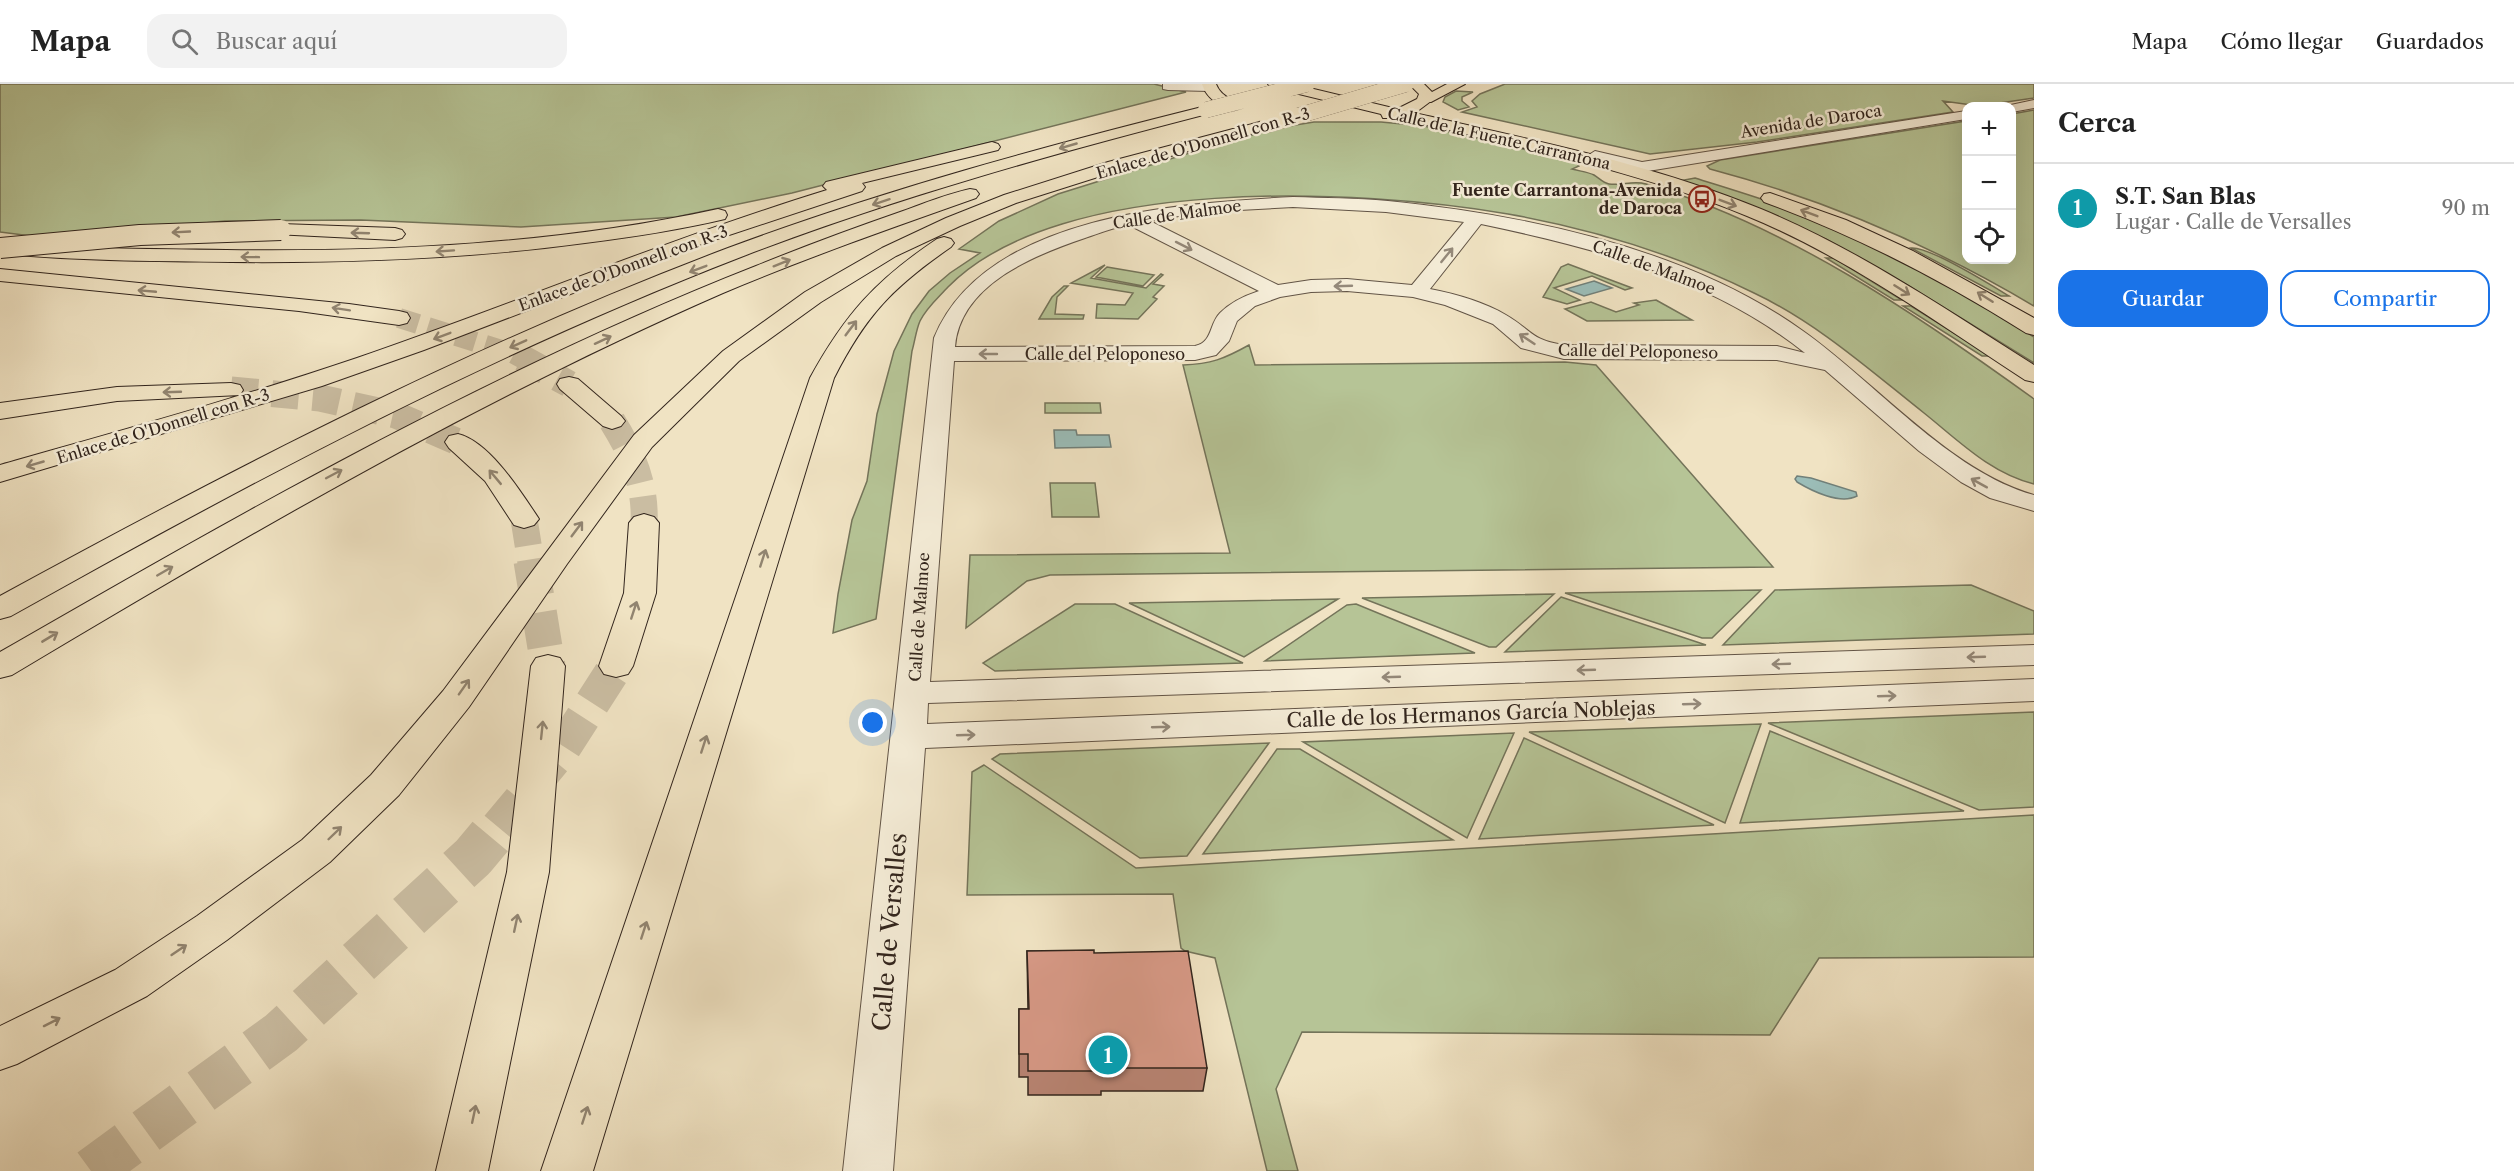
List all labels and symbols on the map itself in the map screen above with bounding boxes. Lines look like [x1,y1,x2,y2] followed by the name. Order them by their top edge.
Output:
[1738,100,1884,142] street label: Avenida de Daroca
[1094,103,1312,183] street label: Enlace de O'Donnell con R-3
[1385,103,1613,174] street label: Calle de la Fuente Carrantona
[1058,141,1077,152] one-way arrow
[1452,180,1683,218] place label: Fuente Carrantona-Avenida de Daroca
[1687,184,1717,214] bus stop icon: Fuente Carrantona-Avenida de Daroca
[1112,195,1242,233] street label: Calle de Malmoe
[872,197,891,208] one-way arrow
[1718,198,1737,209] one-way arrow
[1800,207,1819,218] one-way arrow
[516,221,730,315] street label: Enlace de O'Donnell con R-3
[171,227,191,238] one-way arrow
[350,227,370,239] one-way arrow
[1590,235,1718,299] street label: Calle de Malmoe
[1175,240,1193,252] one-way arrow
[436,246,456,257] one-way arrow
[1440,247,1453,263] one-way arrow
[241,251,261,262] one-way arrow
[772,257,790,268] one-way arrow
[689,264,708,275] one-way arrow
[1334,280,1354,291] one-way arrow
[1893,284,1910,296] one-way arrow
[137,285,157,296] one-way arrow
[1976,290,1993,303] one-way arrow
[331,304,351,315] one-way arrow
[845,320,858,336] one-way arrow
[433,331,451,342] one-way arrow
[593,333,611,345] one-way arrow
[1518,333,1535,346] one-way arrow
[509,338,527,350] one-way arrow
[1558,340,1719,362] street label: Calle del Peloponeso
[1025,344,1185,364] street label: Calle del Peloponeso
[978,348,998,360] one-way arrow
[54,384,272,468] street label: Enlace de O'Donnell con R-3
[163,387,183,398] one-way arrow
[26,459,45,470] one-way arrow
[325,468,343,479] one-way arrow
[488,470,502,485] one-way arrow
[1971,477,1988,489] one-way arrow
[571,521,584,537] one-way arrow
[758,549,769,568] one-way arrow
[905,552,933,682] street label: Calle de Malmoe
[156,564,173,576] one-way arrow
[629,601,640,620] one-way arrow
[41,631,58,643] one-way arrow
[1966,651,1986,662] one-way arrow
[1771,658,1791,669] one-way arrow
[1576,665,1596,676] one-way arrow
[1381,672,1401,683] one-way arrow
[458,680,470,696] one-way arrow
[1876,691,1896,702] one-way arrow
[1286,696,1656,732] street label: Calle de los Hermanos García Noblejas
[1681,699,1701,710] one-way arrow
[858,708,887,737] your location
[537,721,548,741] one-way arrow
[1151,721,1171,732] one-way arrow
[956,729,976,740] one-way arrow
[699,735,710,754] one-way arrow
[327,826,342,840] one-way arrow
[866,832,913,1032] street label: Calle de Versalles
[511,914,523,933] one-way arrow
[639,921,650,940] one-way arrow
[170,944,187,956] one-way arrow
[43,1016,61,1027] one-way arrow
[1088,1032,1128,1078] pin: 1
[469,1105,481,1124] one-way arrow
[580,1106,591,1125] one-way arrow

